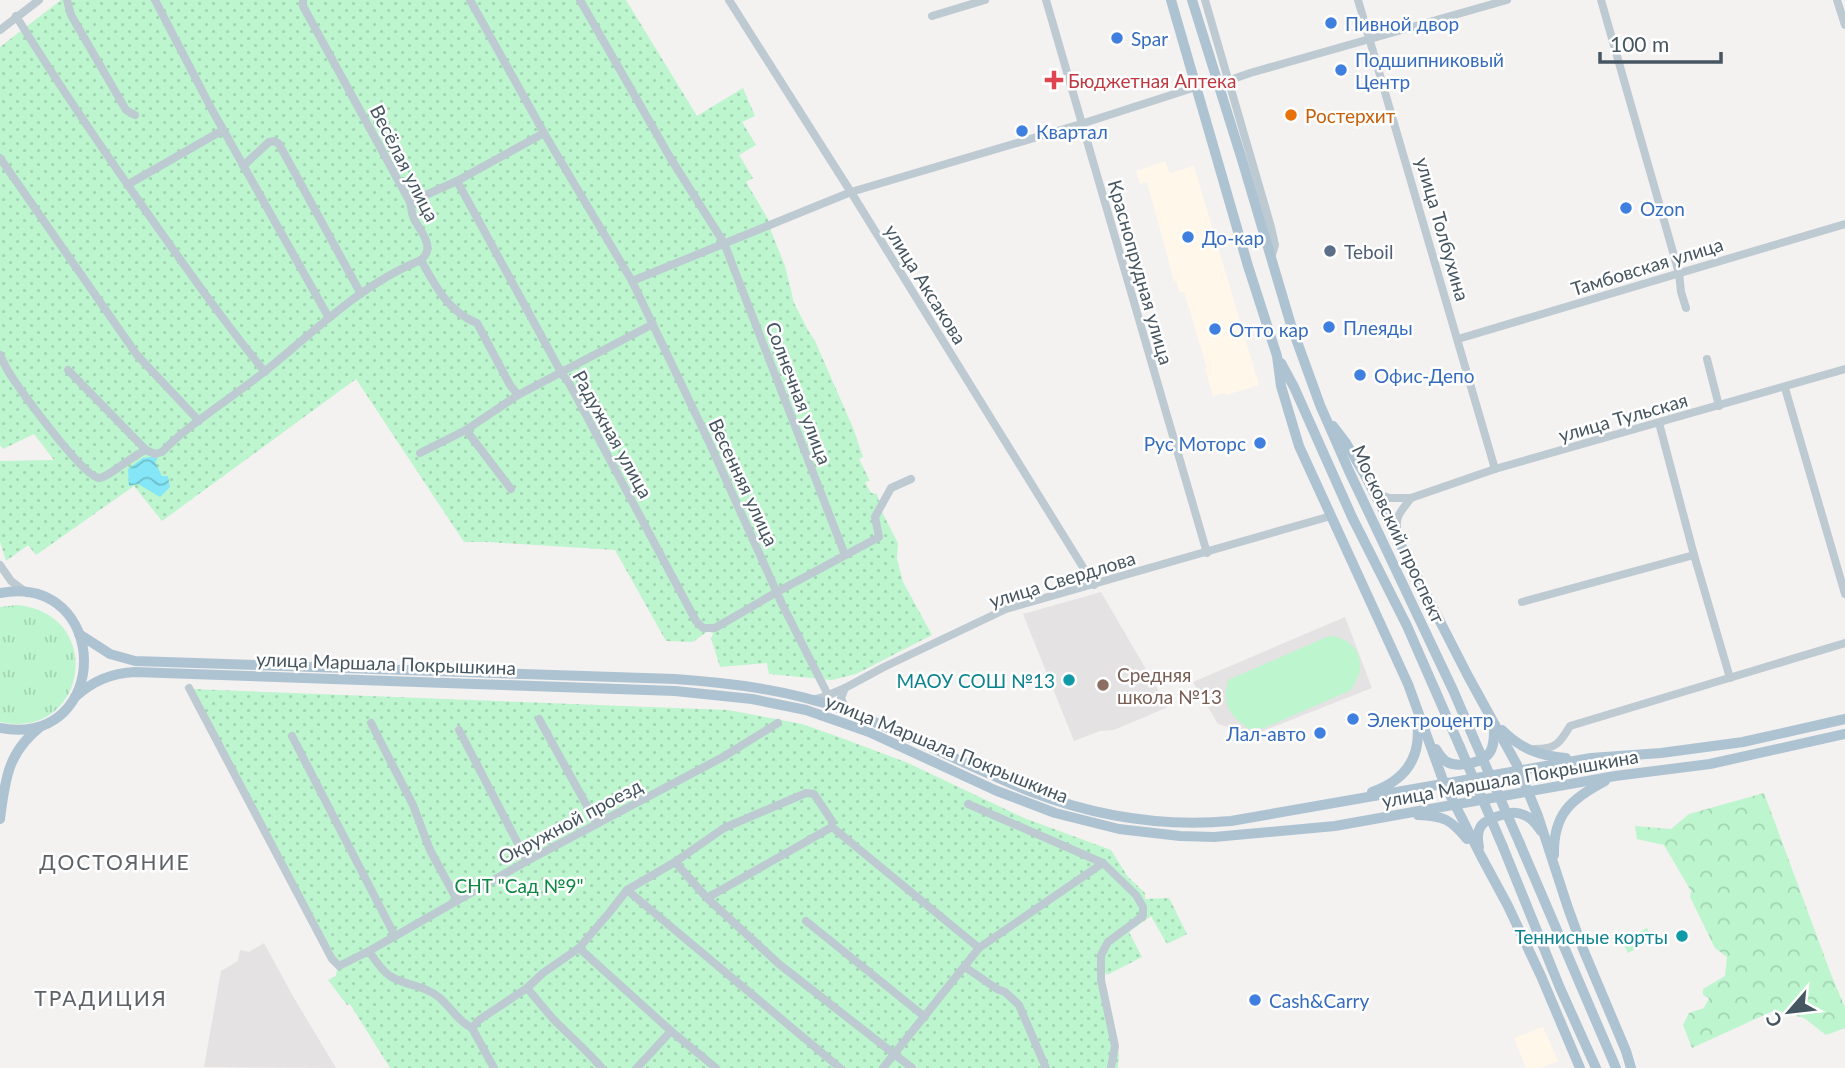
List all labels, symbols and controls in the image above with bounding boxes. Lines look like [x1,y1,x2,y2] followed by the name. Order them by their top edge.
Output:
[1345,12,1459,35] place label: Пивной двор
[1323,15,1339,31] marker: Пивной двор
[1600,21,1721,65] scale bar
[1131,27,1168,50] place label: Spar
[1109,30,1125,46] marker: Spar
[1610,31,1669,56] text: 100 m
[1355,48,1504,93] place label: Подшипниковый Центр
[1333,62,1349,78] marker: Подшипниковый Центр
[1068,69,1236,92] place label: Бюджетная Аптека
[1046,72,1062,88] marker: Бюджетная Аптека
[366,101,444,225] street label: Весёлая улица
[1305,104,1396,127] place label: Ростерхит
[1283,107,1299,123] marker: Ростерхит
[1036,120,1108,143] place label: Квартал
[1014,123,1030,139] marker: Квартал
[1412,155,1474,303] street label: улица Толбухина
[1104,177,1178,367] street label: Краснопрудная улица
[1640,197,1685,220] place label: Ozon
[1618,200,1634,216] marker: Ozon
[880,220,972,348] street label: улица Аксакова
[1202,226,1264,249] place label: До-кар
[1180,229,1196,245] marker: До-кар
[1568,232,1726,300] street label: Тамбовская улица
[1344,240,1393,263] place label: Teboil
[1322,243,1338,259] marker: Teboil
[1343,316,1413,339] place label: Плеяды
[761,318,837,468] street label: Солнечная улица
[1229,318,1309,341] place label: Отто кар
[1321,319,1337,335] marker: Плеяды
[1207,321,1223,337] marker: Отто кар
[1374,364,1475,387] place label: Офис-Депо
[568,366,658,502] street label: Радужная улица
[1352,367,1368,383] marker: Офис-Депо
[1556,388,1690,446] street label: улица Тульская
[704,415,784,549] street label: Весенняя улица
[1144,432,1246,455] place label: Рус Моторс
[1252,435,1268,451] marker: Рус Моторс
[1348,441,1451,627] street label: Московский проспект
[986,546,1138,612] street label: улица Свердлова
[256,647,516,679] street label: улица Маршала Покрышкина
[1117,663,1222,708] place label: Средняя школа №13
[896,669,1055,692] place label: МАОУ СОШ №13
[1061,672,1077,688] marker: МАОУ СОШ №13
[1095,677,1111,693] marker: Средняя школа №13
[822,689,1072,807] street label: улица Маршала Покрышкина
[1367,708,1493,731] place label: Электроцентр
[1345,711,1361,727] marker: Электроцентр
[1225,722,1306,745] place label: Лал-авто
[1312,725,1328,741] marker: Лал-авто
[1380,744,1640,812] street label: улица Маршала Покрышкина
[494,773,646,869] street label: Окружной проезд
[39,849,191,874] district label: ДОСТОЯНИЕ
[454,874,584,897] park label: СНТ "Сад №9"
[1514,925,1668,948] place label: Теннисные корты
[1674,928,1690,944] marker: Теннисные корты
[1754,977,1824,1047] north arrow
[34,985,168,1010] district label: ТРАДИЦИЯ
[1269,989,1369,1012] place label: Cash&Carry
[1247,992,1263,1008] marker: Cash&Carry
[1760,1009,1787,1031] text: С

